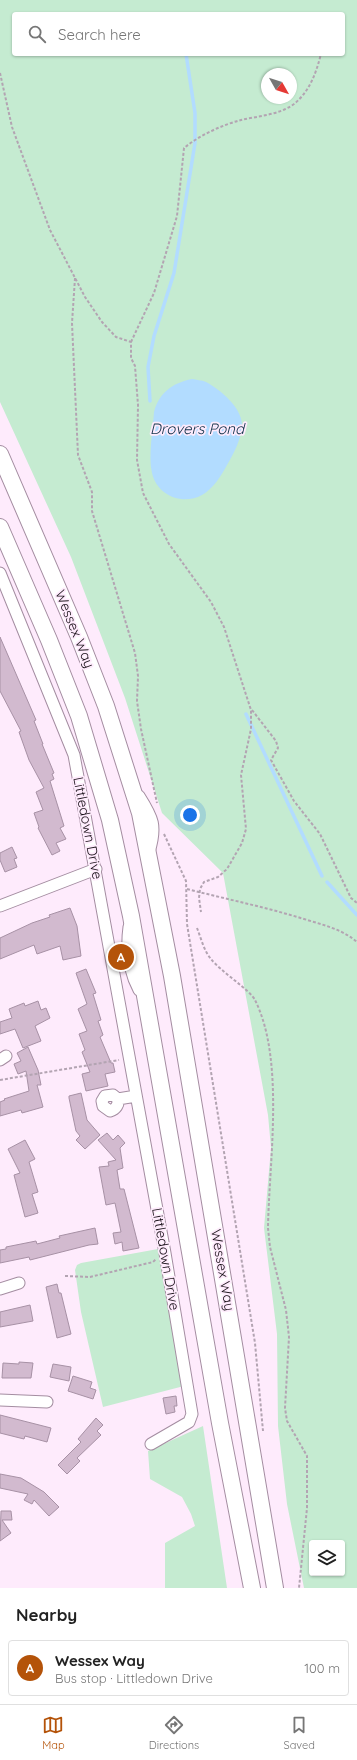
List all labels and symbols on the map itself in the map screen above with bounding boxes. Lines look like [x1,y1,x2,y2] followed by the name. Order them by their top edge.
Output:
[261,68,297,104] north arrow
[150,419,246,438] water label: Drovers Pond
[51,587,99,671] street label: Wessex Way
[69,775,107,881] street label: Littledown Drive
[180,805,200,825] your location
[108,942,134,972] pin: A
[148,1206,184,1312] street label: Littledown Drive
[207,1228,239,1312] street label: Wessex Way

